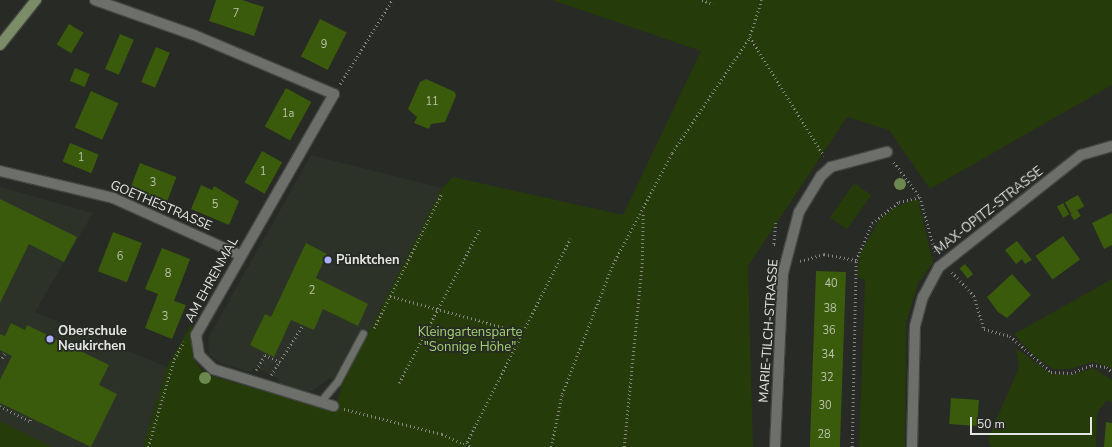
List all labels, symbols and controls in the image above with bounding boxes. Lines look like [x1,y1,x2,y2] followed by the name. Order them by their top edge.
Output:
[233,7,239,21] house number: 7
[321,38,327,52] house number: 9
[425,95,439,109] house number: 11
[282,107,294,121] house number: 1a
[78,151,84,165] house number: 1
[932,164,1046,258] street label: MAX-OPITZ-STRASSE
[260,165,266,179] house number: 1
[150,176,156,190] house number: 3
[108,178,214,234] street label: GOETHESTRASSE
[212,198,218,212] house number: 5
[182,235,242,325] street label: AM EHRENMAL
[117,250,123,264] house number: 6
[336,252,400,268] place label: Pünktchen
[323,255,333,265] marker: Pünktchen
[756,259,782,403] street label: MARIE-TILCH-STRASSE
[165,267,171,281] house number: 8
[824,277,838,291] house number: 40
[309,284,315,298] house number: 2
[823,302,837,316] house number: 38
[162,310,168,324] house number: 3
[58,324,127,355] place label: Oberschule Neukirchen
[822,324,836,338] house number: 36
[418,325,522,356] park label: Kleingartensparte "Sonnige Höhe"
[45,334,55,344] marker: Oberschule Neukirchen
[821,348,835,362] house number: 34
[820,371,834,385] house number: 32
[818,399,832,413] house number: 30
[972,409,1094,435] scale bar
[977,416,1005,432] text: 50 m
[817,428,831,442] house number: 28

